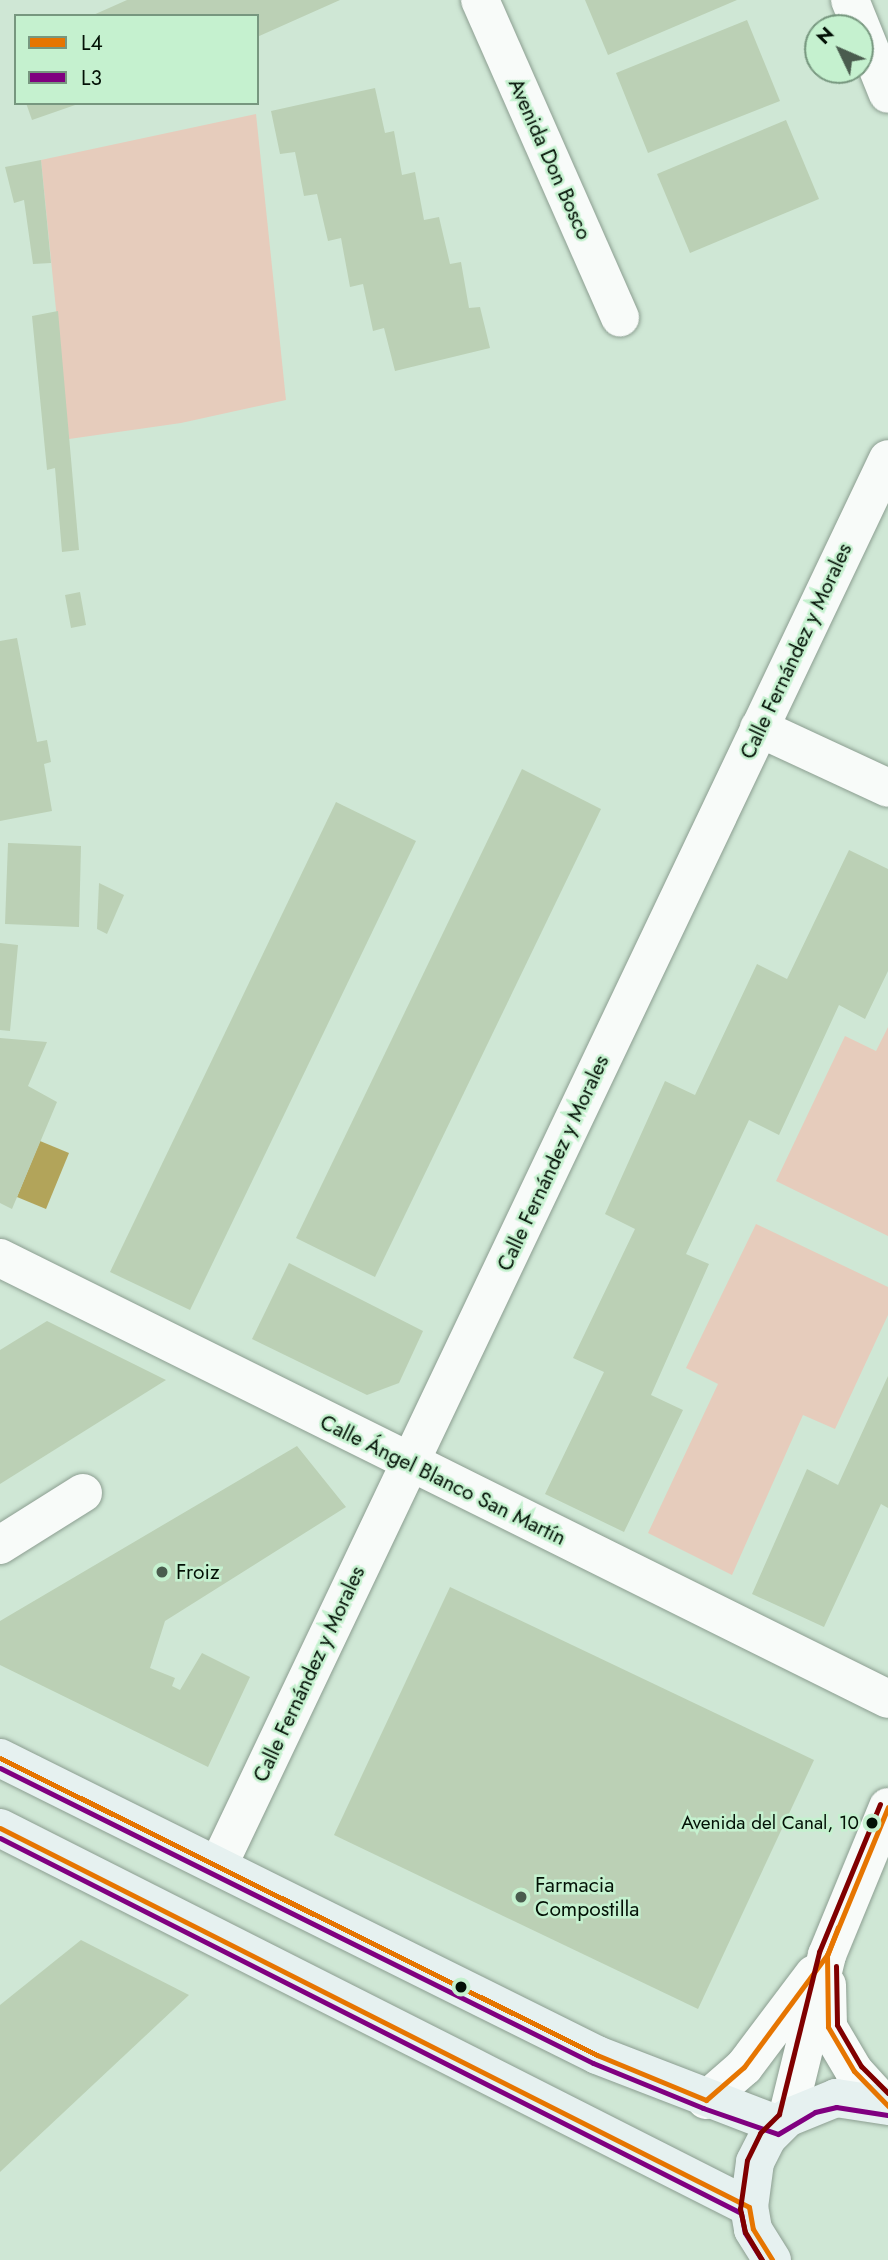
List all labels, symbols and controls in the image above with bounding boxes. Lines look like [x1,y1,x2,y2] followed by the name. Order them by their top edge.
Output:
[14,14,259,105] legend
[804,14,874,84] north arrow
[810,21,840,50] text: N
[81,28,103,58] text: L4
[81,63,102,93] text: L3
[503,75,597,243] street label: Avenida Don Bosco
[735,539,857,763] street label: Calle Fernández y Morales
[492,1051,614,1275] street label: Calle Fernández y Morales
[316,1409,570,1551] street label: Calle Ángel Blanco San Martín
[176,1559,220,1585] place label: Froiz
[248,1562,370,1786] street label: Calle Fernández y Morales
[154,1564,170,1580] marker: Froiz
[681,1812,859,1834] place label: Avenida del Canal, 10
[865,1816,879,1830] marker: Avenida del Canal, 10
[535,1872,639,1922] place label: Farmacia Compostilla
[513,1889,529,1905] marker: Farmacia Compostilla
[454,1980,468,1994] unlabelled marker

